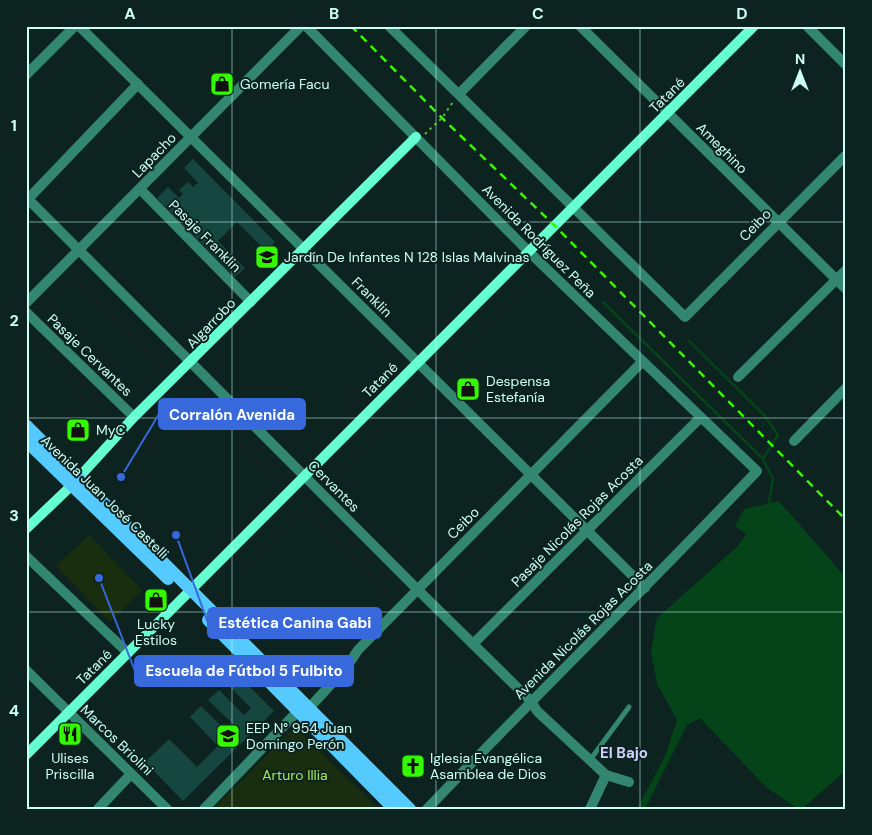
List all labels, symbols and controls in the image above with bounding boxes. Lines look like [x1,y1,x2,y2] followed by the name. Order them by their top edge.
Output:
[124,3,136,24] text: A
[329,3,339,24] text: B
[532,3,544,24] text: C
[736,3,748,24] text: D
[774,48,824,98] north arrow
[795,50,805,68] text: N
[209,71,235,97] shop icon: Gomería Facu
[645,73,689,117] street label: Tatané
[240,75,330,93] place label: Gomería Facu
[11,115,17,136] text: 1
[693,119,751,177] street label: Ameghino
[128,129,180,181] street label: Lapacho
[478,180,600,302] street label: Avenida Rodríguez Peña
[165,196,245,276] street label: Pasaje Franklin
[735,205,775,245] street label: Ceibo
[254,244,280,270] school or university icon: Jardín De Infantes N 128 Islas Malvinas
[284,248,530,266] place label: Jardín De Infantes N 128 Islas Malvinas
[348,273,396,321] street label: Franklin
[183,294,239,352] street label: Algarrobo
[9,310,19,331] text: 2
[44,310,136,400] street label: Pasaje Cervantes
[358,358,402,402] street label: Tatané
[486,372,550,406] place label: Despensa Estefanía
[455,376,481,402] shop icon: Despensa Estefanía
[159,399,305,429] callout: Corralón Avenida
[169,405,295,425] text: Corralón Avenida
[65,417,91,443] shop icon: MyC
[96,421,126,439] place label: MyC
[37,431,173,563] street label: Avenida Juan José Castelli
[507,451,647,591] street label: Pasaje Nicolás Rojas Acosta
[304,456,364,516] street label: Cervantes
[443,503,483,543] street label: Ceibo
[9,505,19,526] text: 3
[510,557,656,703] street label: Avenida Nicolás Rojas Acosta
[143,587,169,613] shop icon: Lucky Estilos
[208,608,381,638] callout: Estética Canina Gabi
[219,613,371,633] text: Estética Canina Gabi
[135,615,177,649] place label: Lucky Estilos
[72,645,116,689] street label: Tatané
[135,656,353,686] callout: Escuela de Fútbol 5 Fulbito
[145,661,343,681] text: Escuela de Fútbol 5 Fulbito
[9,700,19,721] text: 4
[77,701,157,779] street label: Marcos Briolini
[246,719,352,753] place label: EEP N° 954 Juan Domingo Perón
[57,721,83,747] restaurant icon: Ulises Priscilla
[215,723,241,749] school or university icon: EEP N° 954 Juan Domingo Perón
[600,743,648,763] district label: El Bajo
[46,749,94,783] place label: Ulises Priscilla
[430,749,546,783] place label: Iglesia Evangélica Asamblea de Dios
[400,753,426,779] church icon: Iglesia Evangélica Asamblea de Dios
[262,766,328,784] park label: Arturo Illia

